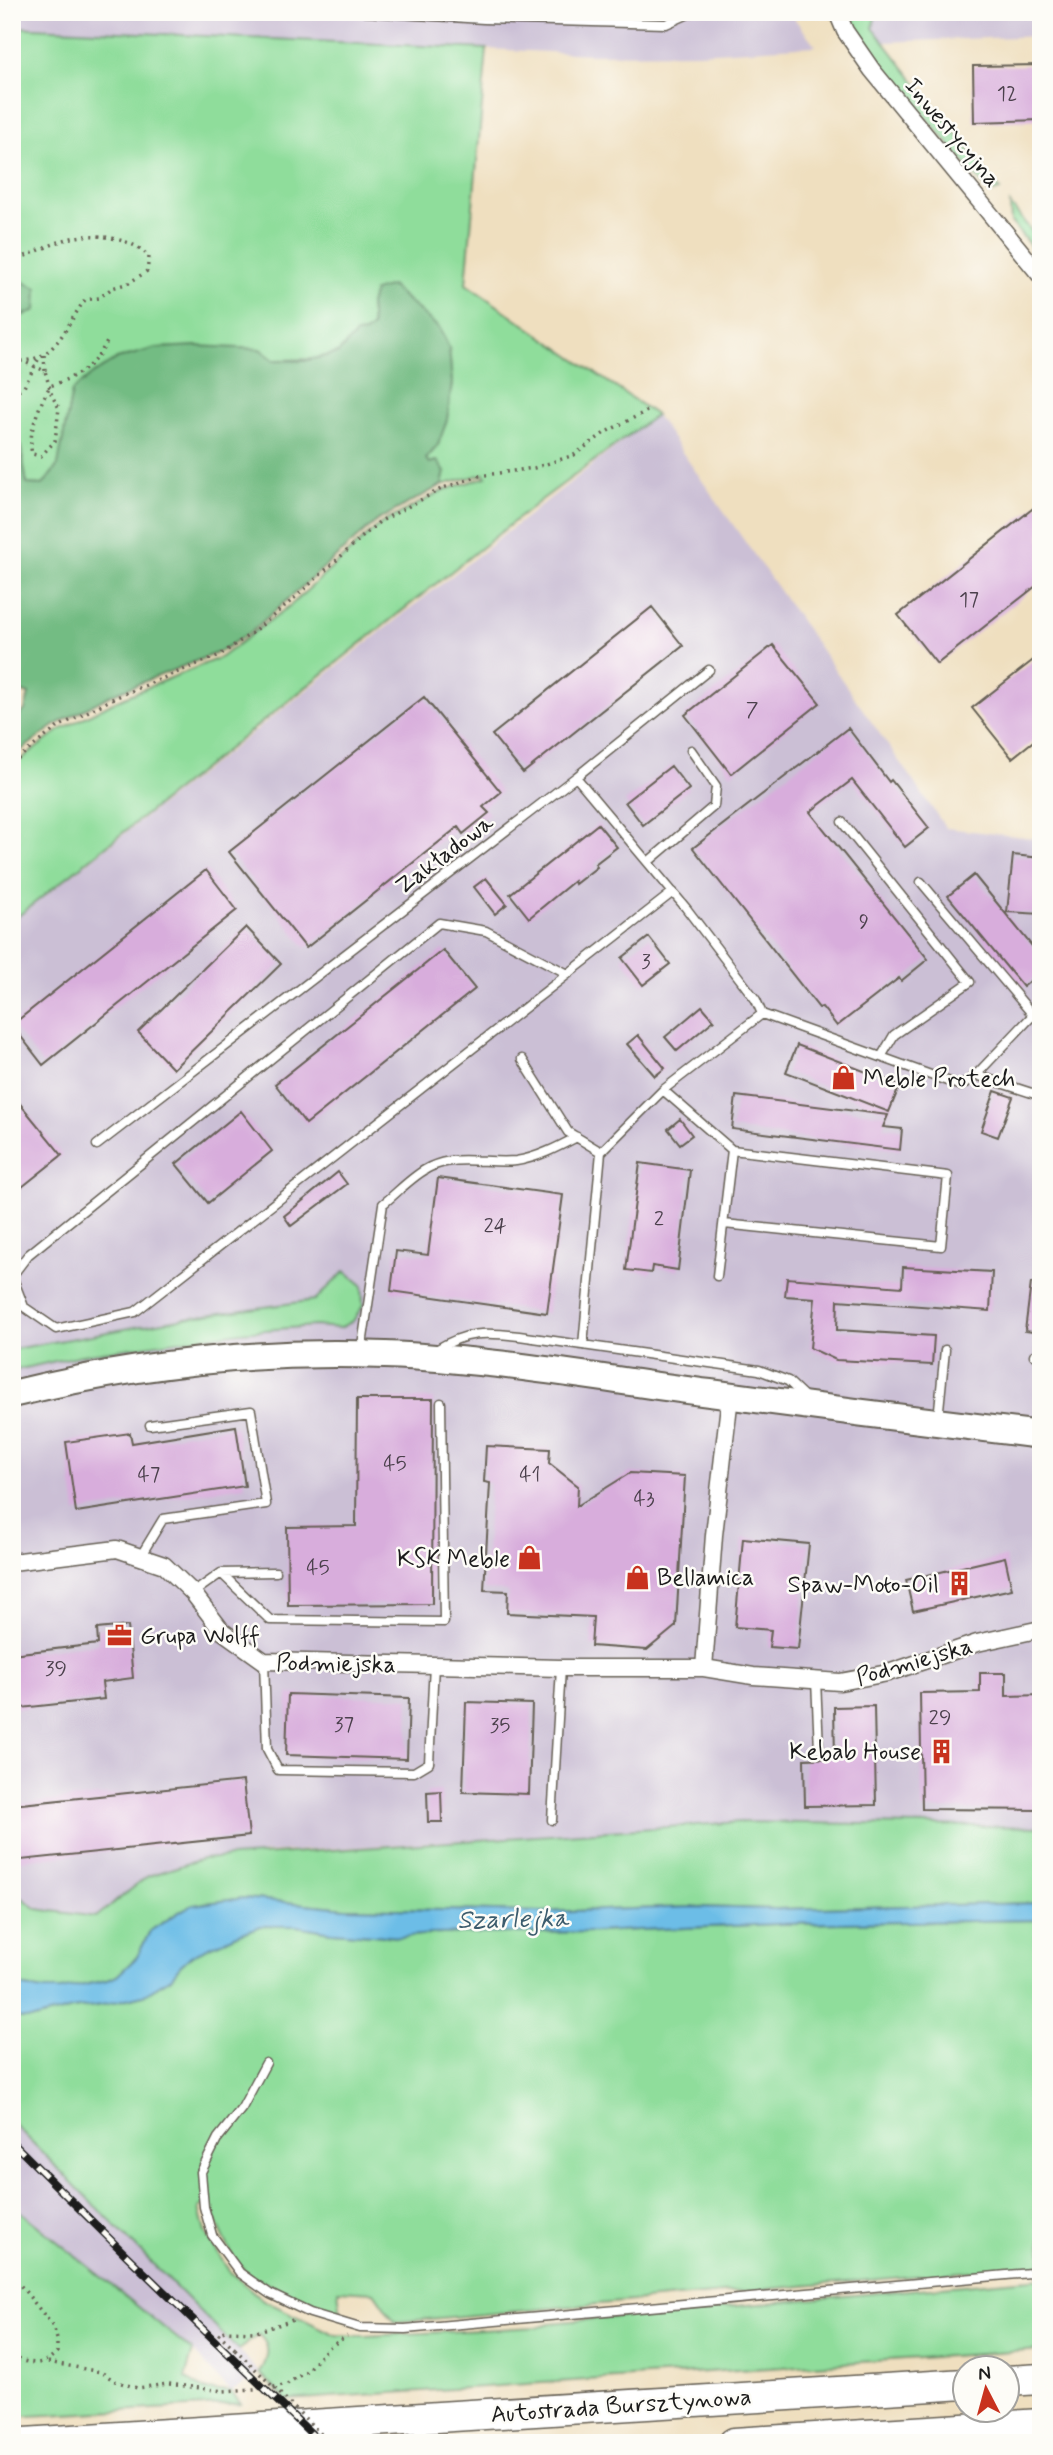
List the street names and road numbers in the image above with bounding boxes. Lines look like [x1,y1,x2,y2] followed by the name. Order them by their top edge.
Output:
[897,71,1007,194] street label: Inwestycyjna
[390,808,501,902] street label: Zakładowa
[853,1631,976,1694] street label: Podmiejska
[276,1648,396,1681] street label: Podmiejska
[490,2382,753,2431] street label: Autostrada Bursztynowa

